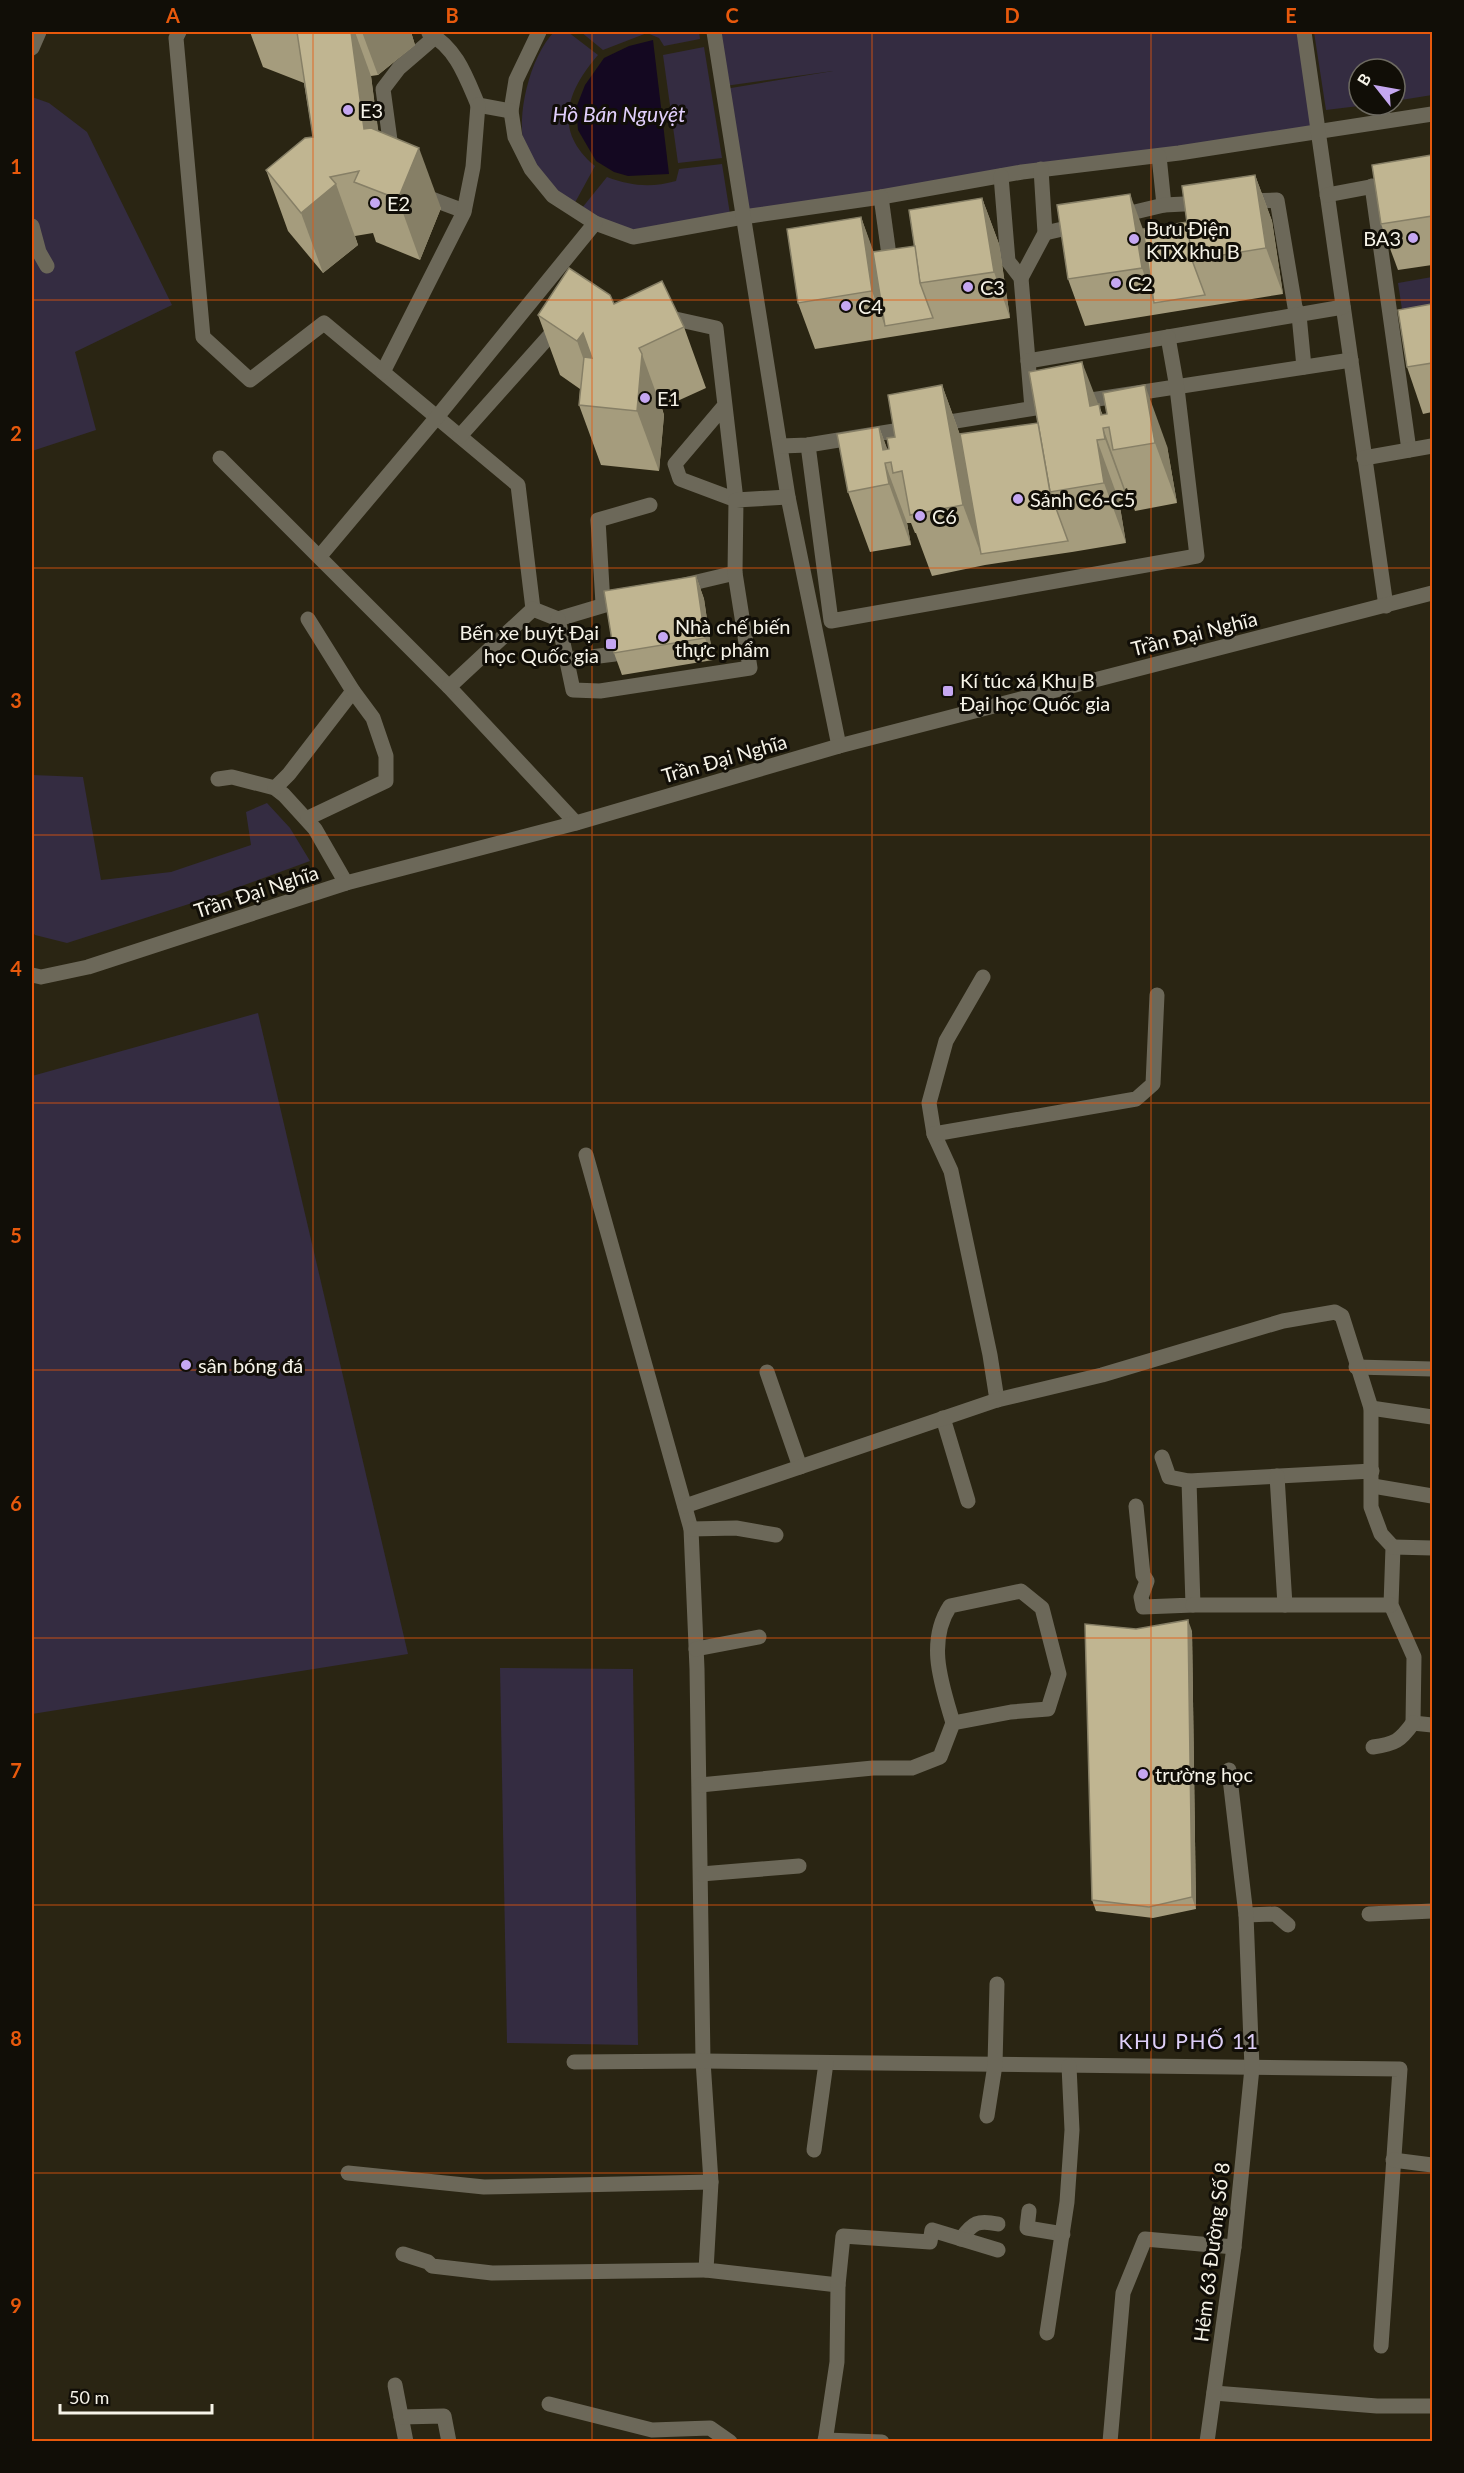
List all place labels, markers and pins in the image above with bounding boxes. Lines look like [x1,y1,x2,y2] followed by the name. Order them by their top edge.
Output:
[360,98,383,122] place label: E3
[341,103,355,117] marker: E3
[387,191,410,215] place label: E2
[368,196,382,210] marker: E2
[1146,216,1240,263] place label: Bưu Điện KTX khu B
[1363,226,1401,250] place label: BA3
[1406,231,1420,245] marker: BA3
[1127,232,1141,246] marker: Bưu Điện KTX khu B
[1128,271,1153,295] place label: C2
[980,275,1005,299] place label: C3
[1109,276,1123,290] marker: C2
[961,280,975,294] marker: C3
[858,294,883,318] place label: C4
[839,299,853,313] marker: C4
[657,386,680,410] place label: E1
[638,391,652,405] marker: E1
[1030,487,1135,511] place label: Sảnh C6-C5
[1011,492,1025,506] marker: Sảnh C6-C5
[932,504,957,528] place label: C6
[913,509,927,523] marker: C6
[675,614,790,661] place label: Nhà chế biến thực phẩm
[459,620,599,667] place label: Bến xe buýt Đại học Quốc gia
[656,630,670,644] marker: Nhà chế biến thực phẩm
[604,637,618,651] marker: Bến xe buýt Đại học Quốc gia
[960,668,1110,715] place label: Kí túc xá Khu B Đại học Quốc gia
[941,684,955,698] marker: Kí túc xá Khu B Đại học Quốc gia
[198,1353,303,1377] place label: sân bóng đá
[179,1358,193,1372] marker: sân bóng đá
[1155,1762,1253,1786] place label: trường học
[1136,1767,1150,1781] marker: trường học

